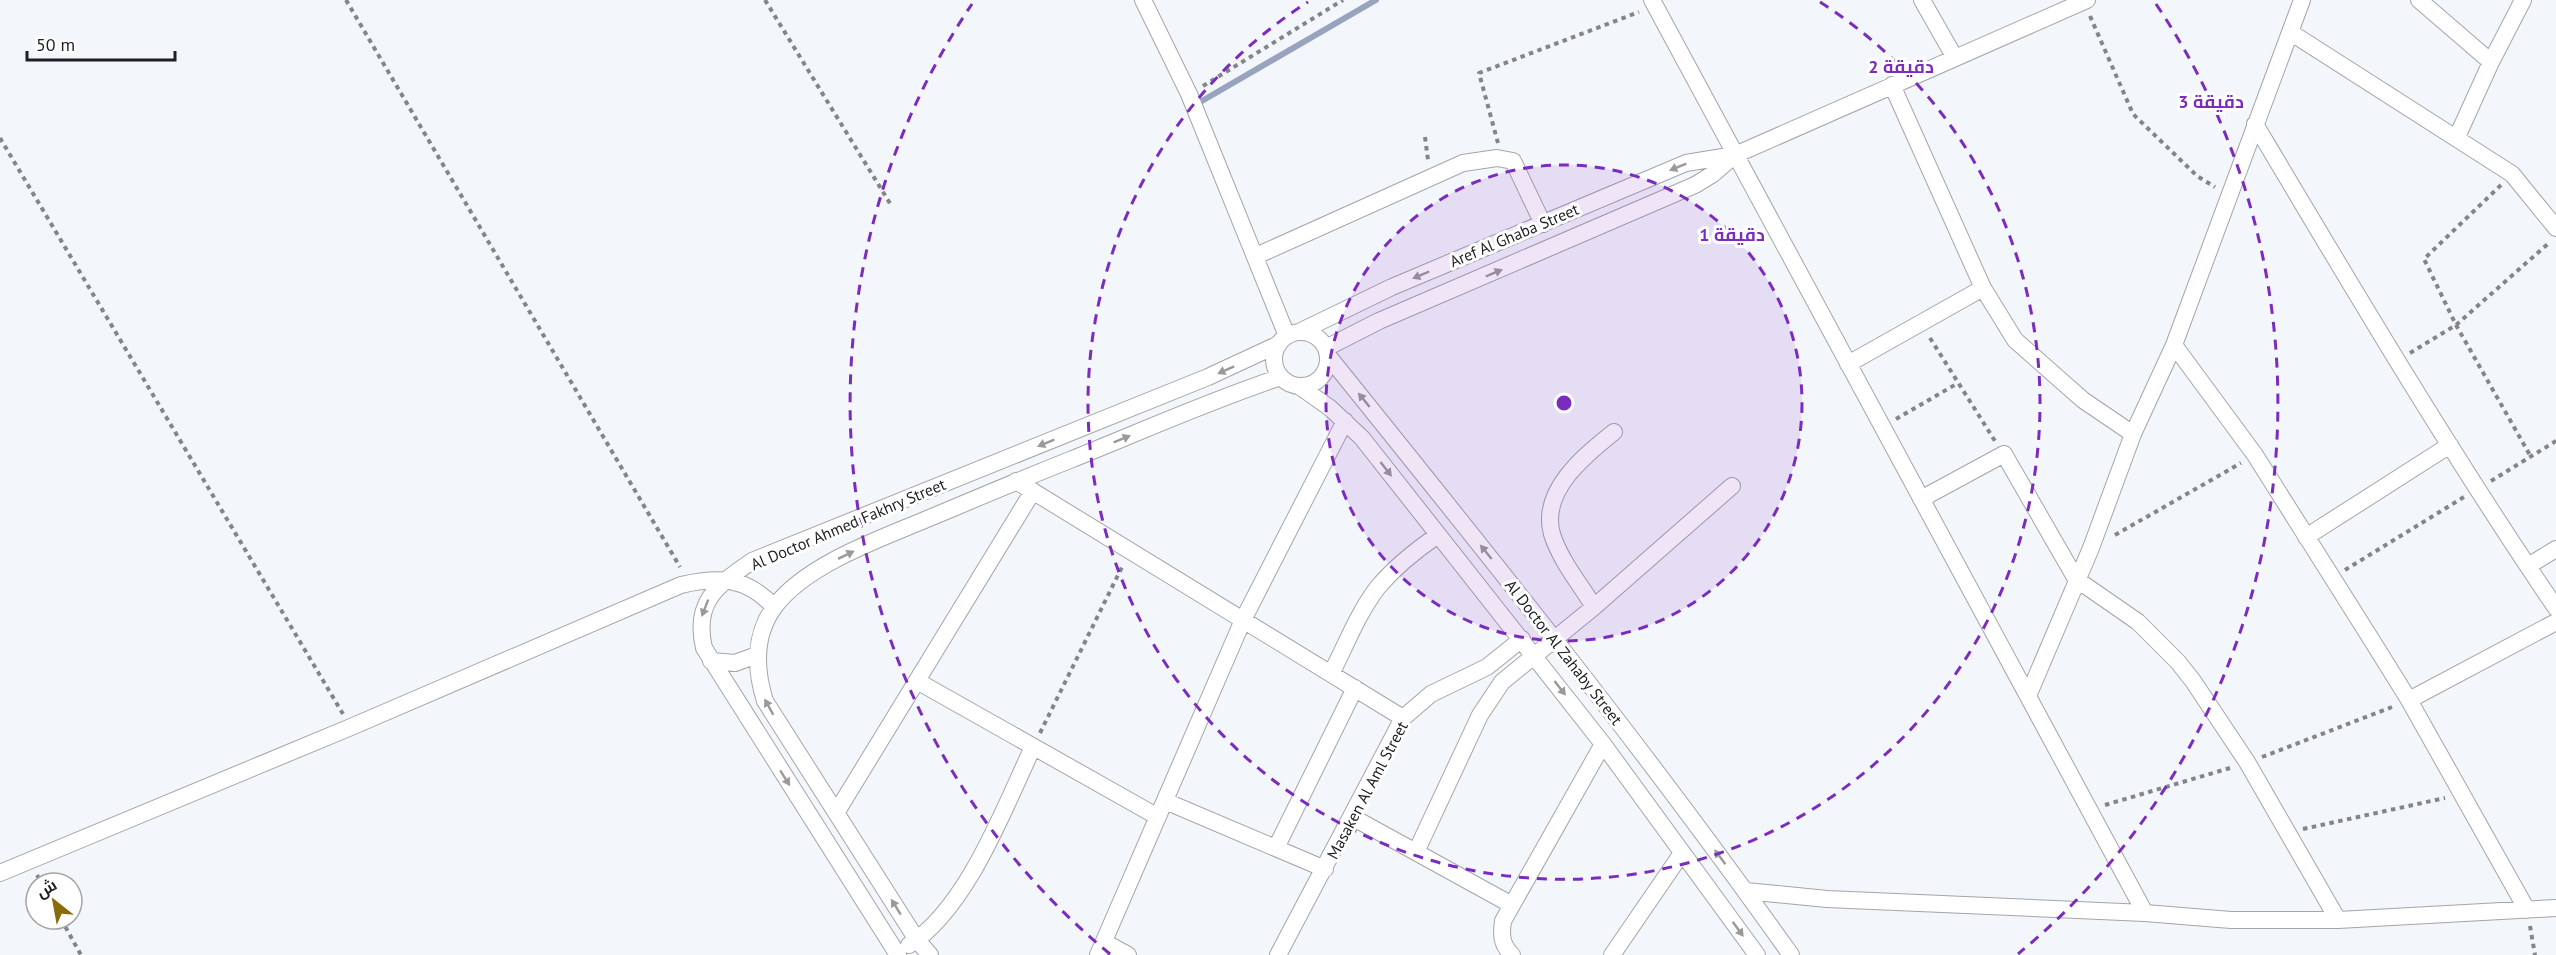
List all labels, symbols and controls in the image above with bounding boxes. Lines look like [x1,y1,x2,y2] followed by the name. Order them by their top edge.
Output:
[27,24,176,62] scale bar
[36,33,75,56] text: 50 m
[1868,55,1934,78] text: 2 دقيقة
[2178,90,2244,113] text: 3 دقيقة
[1669,162,1687,172] one-way arrow
[1446,199,1582,271] street label: Aref Al Ghaba Street
[1699,223,1765,246] text: 1 دقيقة
[1486,268,1504,278] one-way arrow
[1412,270,1430,280] one-way arrow
[1218,365,1235,374] one-way arrow
[1358,393,1370,408] one-way arrow
[1554,393,1574,413] centre of rings
[1114,434,1132,444] one-way arrow
[1036,438,1054,448] one-way arrow
[1379,461,1392,477] one-way arrow
[748,474,949,574] street label: Al Doctor Ahmed Fakhry Street
[1480,545,1493,560] one-way arrow
[837,550,854,559] one-way arrow
[1501,575,1627,729] street label: Al Doctor Al Zahaby Street
[700,599,710,617] one-way arrow
[1553,680,1565,695] one-way arrow
[764,698,774,715] one-way arrow
[1322,717,1412,862] street label: Masaken Al Aml Street
[780,770,791,786] one-way arrow
[1714,849,1726,865] one-way arrow
[24,871,84,931] north arrow
[32,874,60,902] text: ش
[891,899,902,915] one-way arrow
[1732,920,1744,936] one-way arrow

